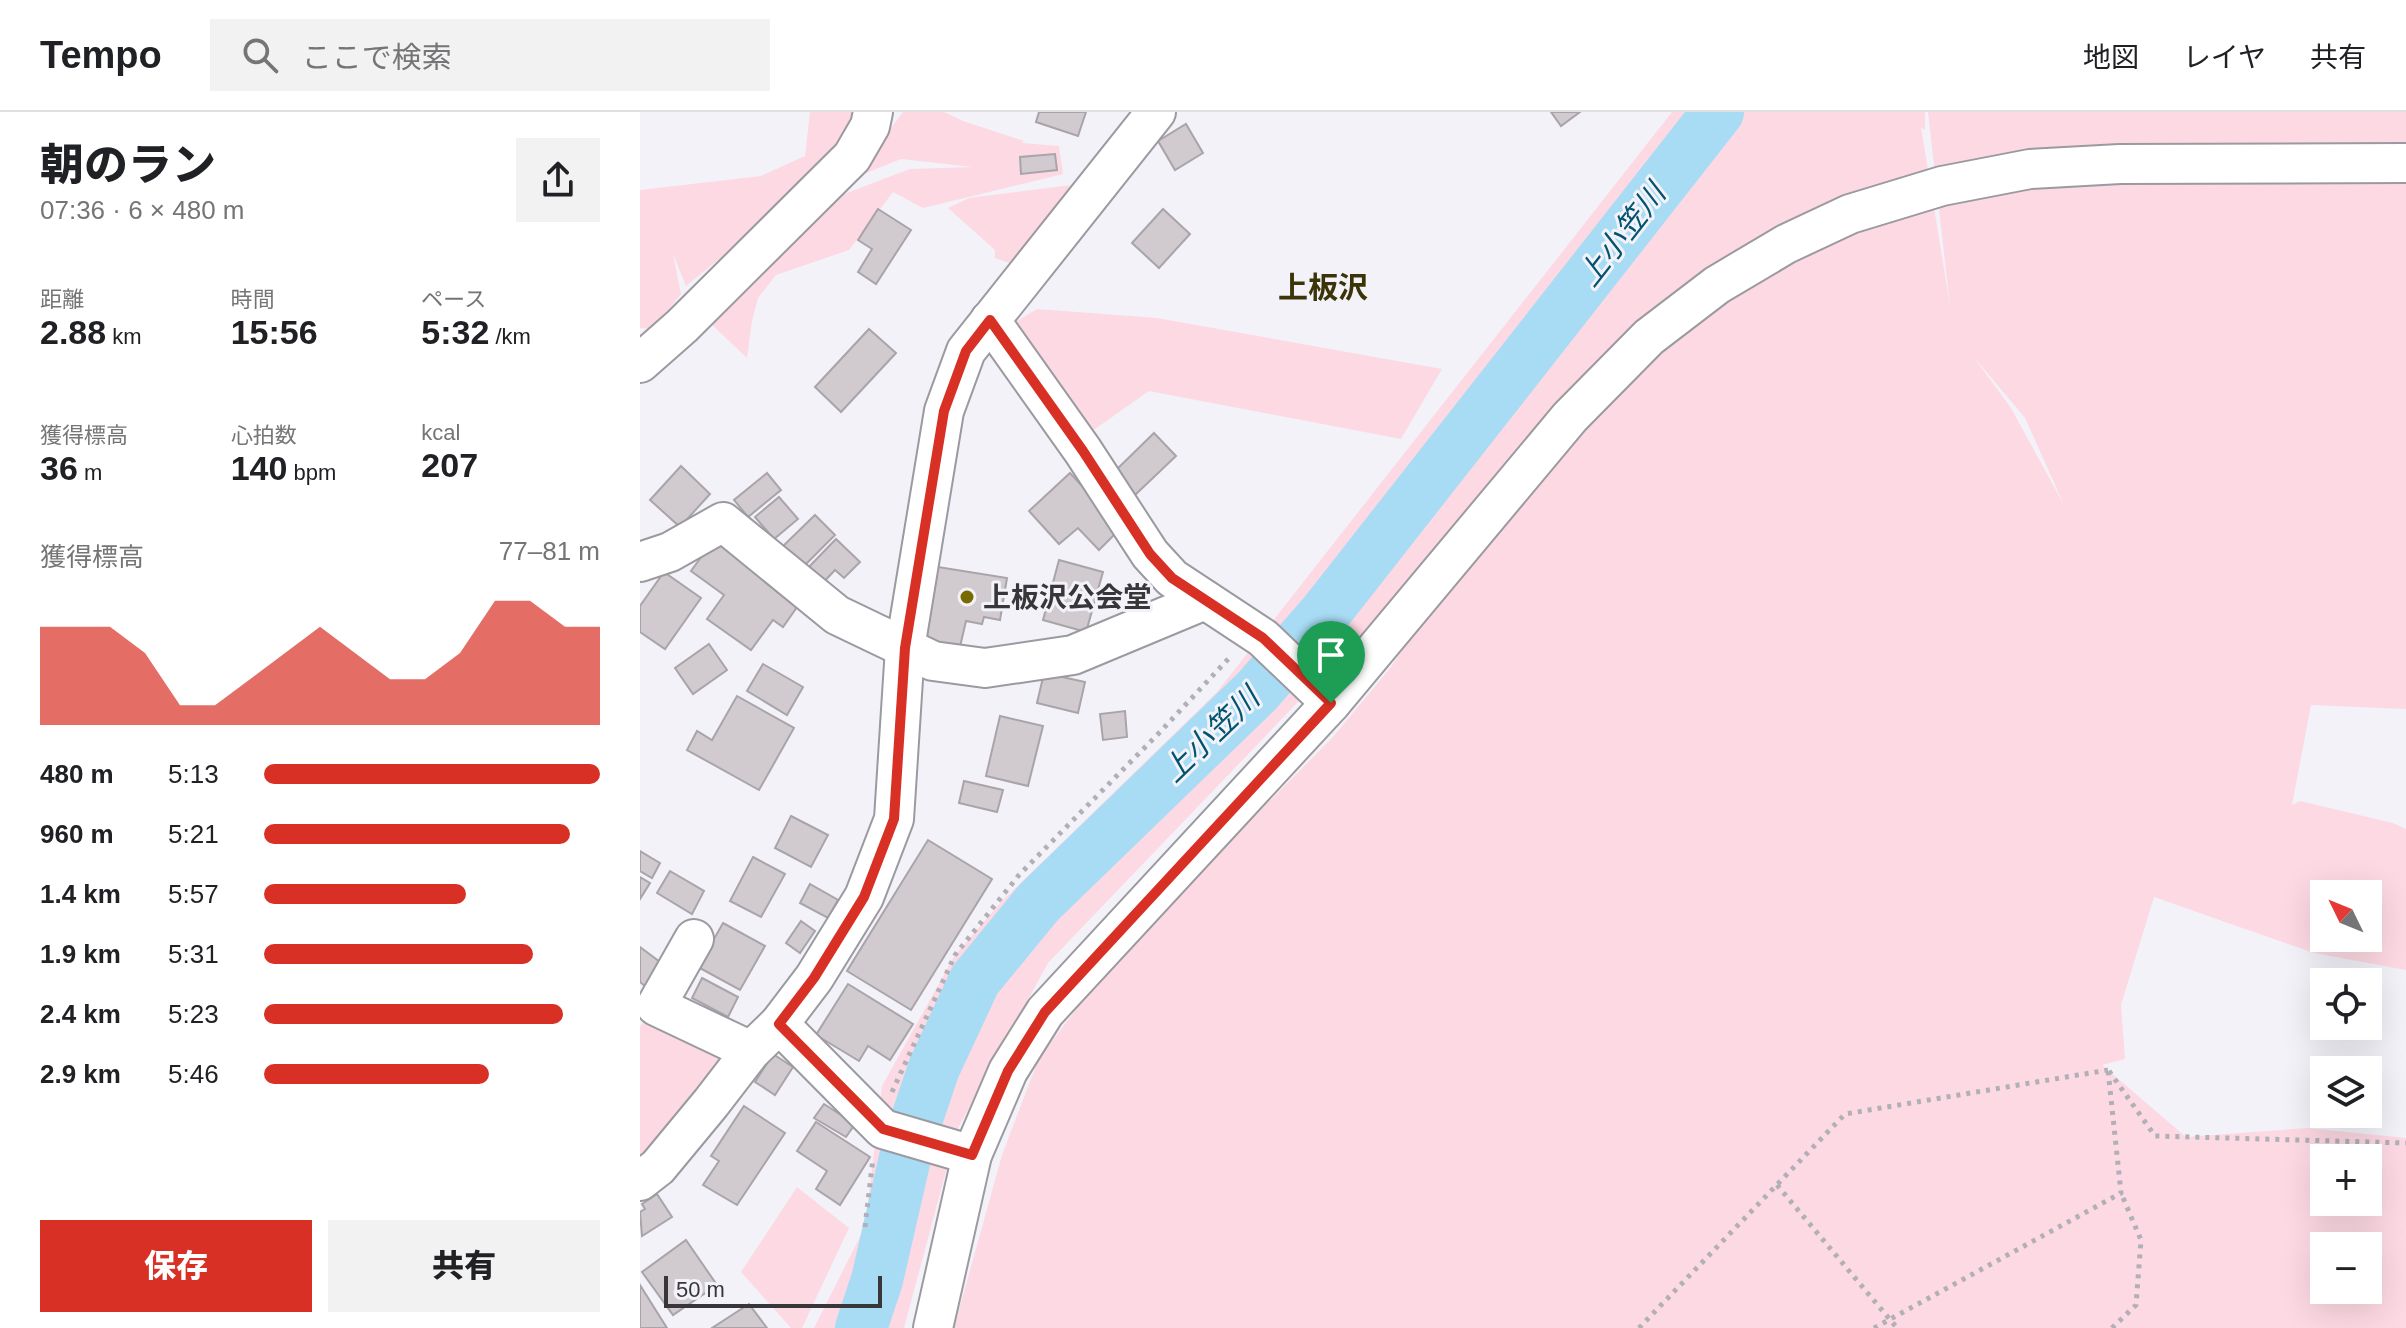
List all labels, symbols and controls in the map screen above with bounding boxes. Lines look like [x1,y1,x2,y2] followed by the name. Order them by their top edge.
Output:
[210,19,770,91] search box
[238,33,282,77] icon: search
[40,34,162,76] text: Tempo
[302,41,452,74] text: ここで検索
[2083,42,2139,73] text: 地図
[2183,42,2266,73] text: レイヤ
[2310,42,2366,73] text: 共有
[516,138,600,222] button: share
[40,140,216,189] text: 朝のラン
[1572,175,1673,292] water label: 上小笠川
[40,195,245,225] text: 07:36 · 6 × 480 m
[1278,271,1368,304] district label: 上板沢
[40,287,84,312] text: 距離
[231,287,275,312] text: 時間
[421,287,486,312] text: ペース
[40,313,106,351] text: 2.88
[231,313,318,351] text: 15:56
[421,313,489,351] text: 5:32
[106,324,142,349] text: km
[489,324,531,349] text: /km
[421,420,460,445] text: kcal
[40,423,128,448] text: 獲得標高
[231,423,297,448] text: 心拍数
[421,446,478,484] text: 207
[40,449,78,487] text: 36
[231,449,287,487] text: 140
[78,460,102,485] text: m
[287,460,336,485] text: bpm
[499,536,600,566] text: 77–81 m
[40,542,144,572] text: 獲得標高
[983,582,1151,613] place label: 上板沢公会堂
[958,588,976,606] marker: 上板沢公会堂
[1297,621,1365,703] pin
[1309,633,1353,677] icon: arrive
[1156,679,1267,788] water label: 上小笠川
[40,759,114,789] text: 480 m
[168,759,219,789] text: 5:13
[40,819,114,849] text: 960 m
[168,819,219,849] text: 5:21
[40,879,121,909] text: 1.4 km
[168,879,219,909] text: 5:57
[2310,880,2382,952] north arrow
[2310,880,2382,1304] map controls
[40,939,121,969] text: 1.9 km
[168,939,219,969] text: 5:31
[2310,968,2382,1040] button: locate
[40,999,121,1029] text: 2.4 km
[168,999,219,1029] text: 5:23
[2310,1056,2382,1128] button: layers
[40,1059,121,1089] text: 2.9 km
[168,1059,219,1089] text: 5:46
[2310,1144,2382,1216] button: +
[40,1220,312,1312] button: 保存
[328,1220,600,1312] button: 共有
[2310,1232,2382,1304] button: −
[664,1272,882,1308] scale bar
[676,1277,725,1302] text: 50 m

